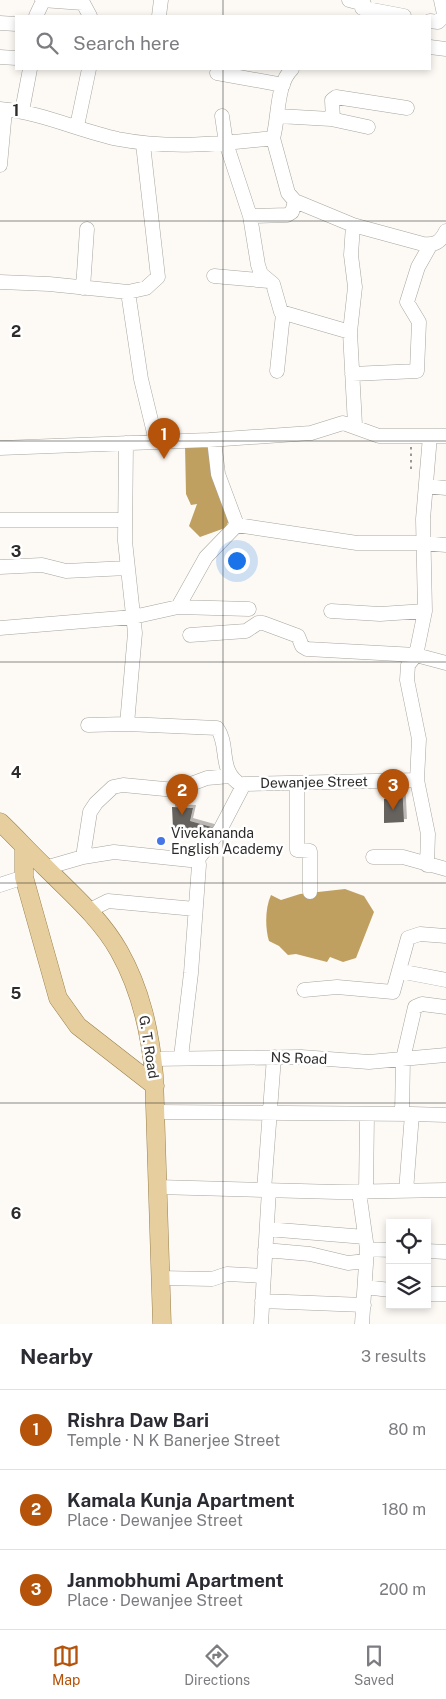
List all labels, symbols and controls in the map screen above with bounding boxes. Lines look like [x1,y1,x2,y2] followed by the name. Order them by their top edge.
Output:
[15,15,431,70] search box
[33,29,61,57] icon: search
[73,32,180,54] text: Search here
[13,101,19,120] text: 1
[11,322,21,341] text: 2
[148,418,180,459] pin: 1
[11,542,21,561] text: 3
[224,548,250,574] your location
[11,763,22,782] text: 4
[377,769,409,810] pin: 3
[260,773,368,791] street label: Dewanjee Street
[166,774,198,815] pin: 2
[171,825,284,857] place label: Vivekananda English Academy
[155,835,167,847] marker: Vivekananda English Academy
[11,984,22,1003] text: 5
[136,1014,162,1080] street label: G. T. Road
[270,1049,328,1067] street label: NS Road
[11,1204,21,1223] text: 6
[386,1219,431,1309] map controls
[386,1219,431,1264] button: locate
[386,1264,431,1309] button: layers
[20,1344,93,1369] text: Nearby
[361,1347,426,1366] text: 3 results
[67,1409,209,1431] text: Rishra Daw Bari
[33,1420,39,1439] text: 1
[388,1420,426,1439] text: 80 m
[67,1431,280,1450] text: Temple · N K Banerjee Street
[67,1489,295,1511] text: Kamala Kunja Apartment
[31,1500,41,1519] text: 2
[382,1500,426,1519] text: 180 m
[67,1511,243,1530] text: Place · Dewanjee Street
[67,1569,284,1591] text: Janmobhumi Apartment
[31,1580,41,1599] text: 3
[379,1580,426,1599] text: 200 m
[67,1591,243,1610] text: Place · Dewanjee Street
[52,1642,80,1688] tab: Map
[184,1642,250,1688] tab: Directions
[354,1642,394,1688] tab: Saved

